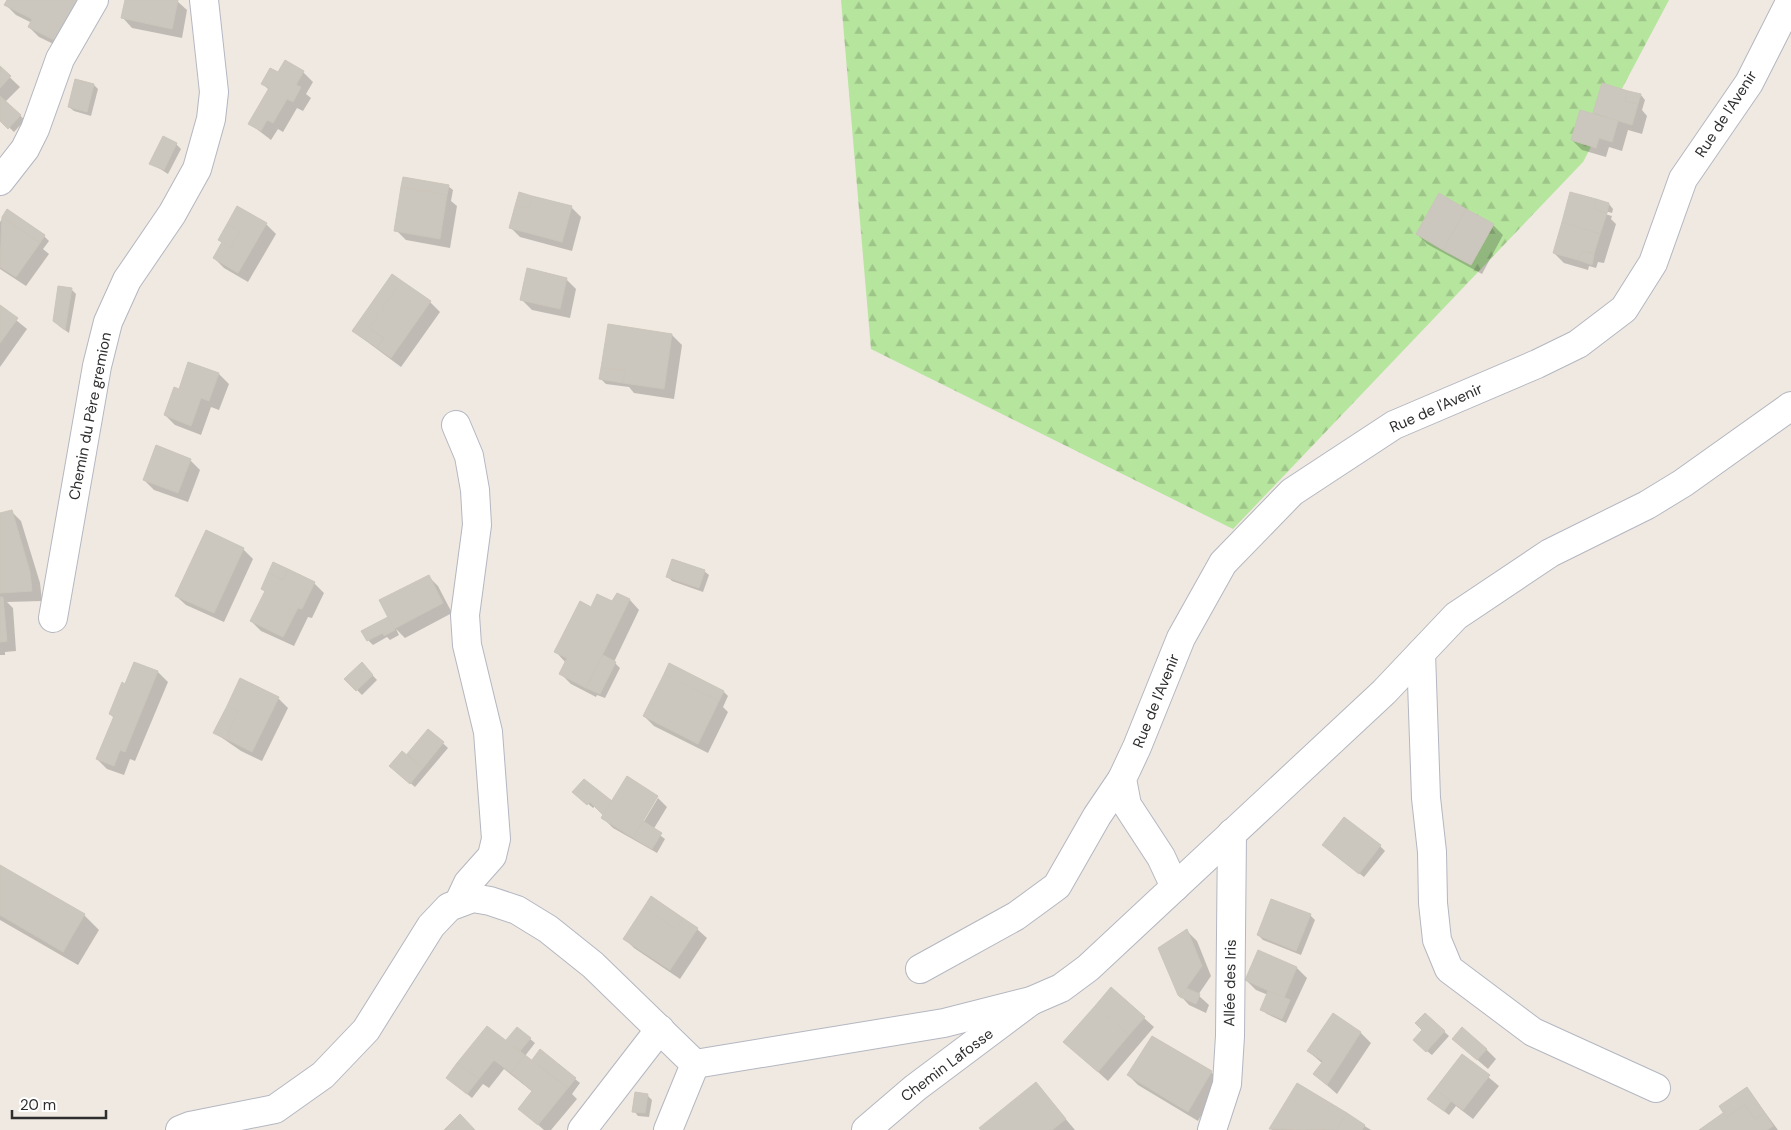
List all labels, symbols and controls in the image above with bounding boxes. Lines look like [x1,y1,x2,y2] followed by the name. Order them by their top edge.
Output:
[1690,66,1762,161] street label: Rue de l'Avenir
[64,330,116,502] street label: Chemin du Père gremion
[1386,378,1486,437] street label: Rue de l'Avenir
[1128,651,1184,751] street label: Rue de l'Avenir
[1219,939,1241,1027] street label: Allée des Iris
[897,1024,997,1106] street label: Chemin Lafosse
[12,1088,106,1120] scale bar
[20,1095,56,1115] text: 20 m

